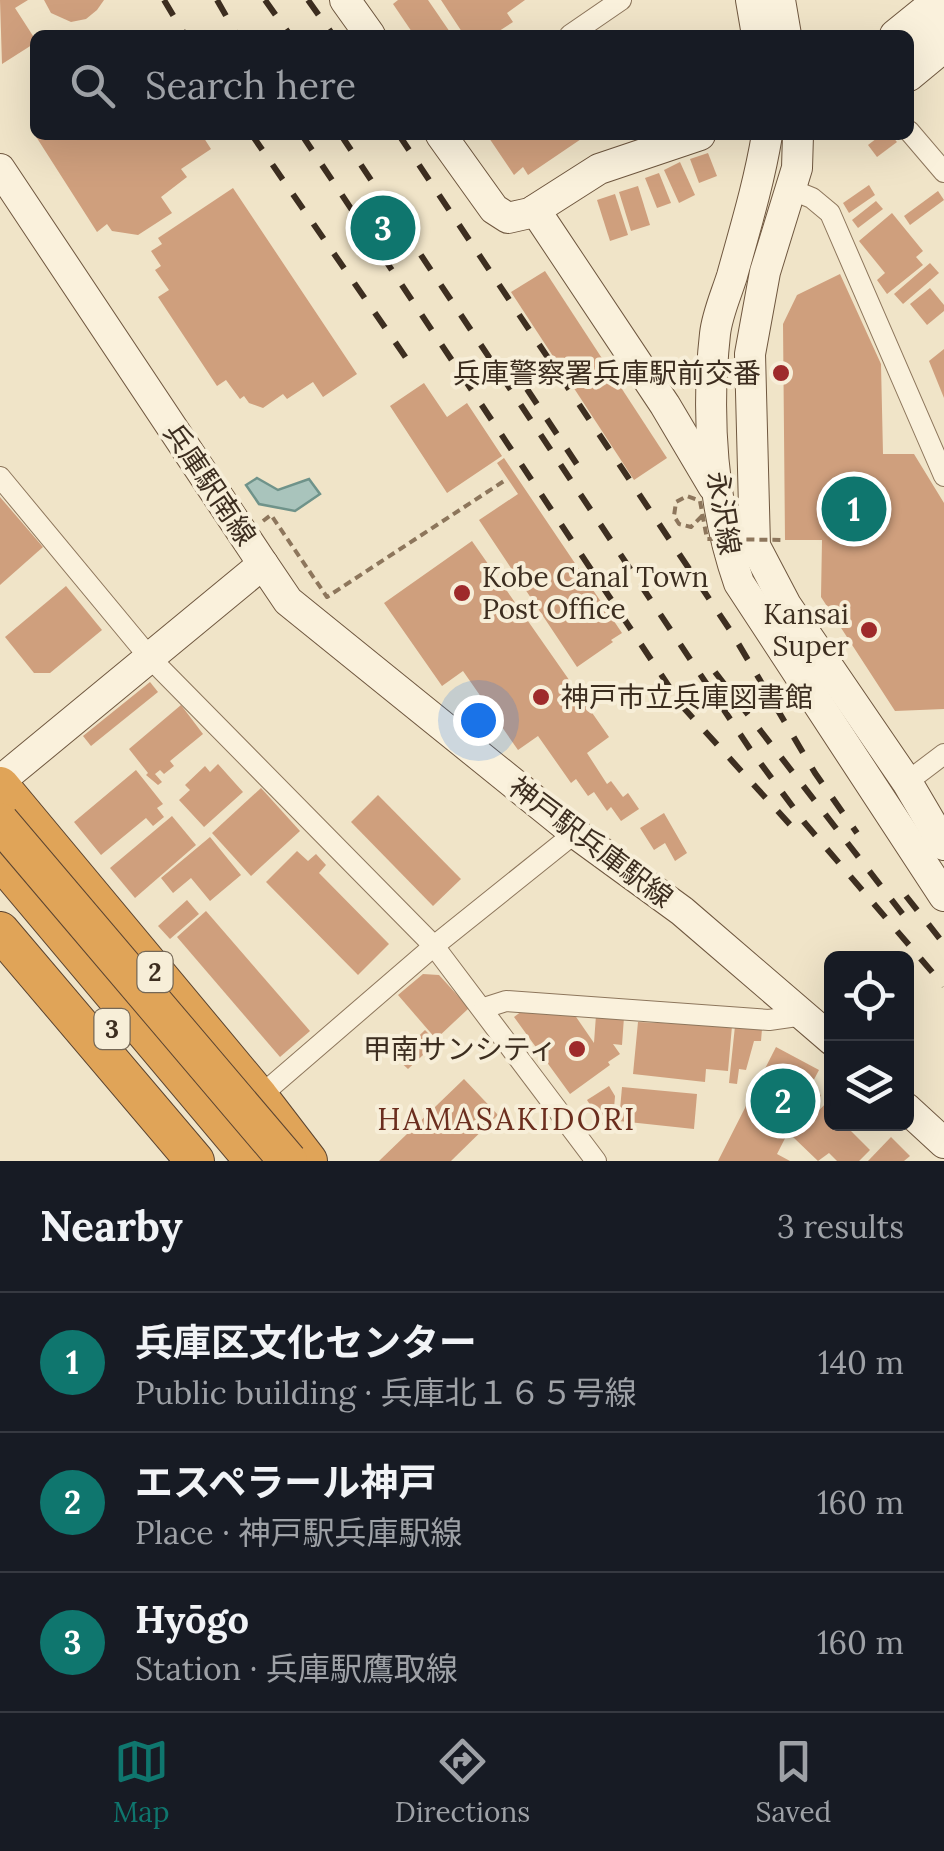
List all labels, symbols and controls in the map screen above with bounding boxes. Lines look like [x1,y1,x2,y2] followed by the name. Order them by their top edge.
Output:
[30,30,914,140] search box
[65,58,120,113] icon: search
[145,61,356,109] text: Search here
[350,190,416,266] pin: 3
[453,355,761,391] place label: 兵庫警察署兵庫駅前交番
[770,362,792,384] marker: 兵庫警察署兵庫駅前交番
[156,416,264,552] street label: 兵庫駅南線
[700,469,748,557] street label: 永沢線
[822,472,886,546] pin: 1
[482,559,708,627] place label: Kobe Canal Town Post Office
[451,582,473,604] marker: Kobe Canal Town Post Office
[763,596,849,664] place label: Kansai Super
[858,619,880,641] marker: Kansai Super
[561,679,813,715] place label: 神戸市立兵庫図書館
[530,686,552,708] marker: 神戸市立兵庫図書館
[453,695,504,746] your location
[502,769,680,915] street label: 神戸駅兵庫駅線
[824,951,914,1131] map controls
[824,951,914,1041] button: locate
[138,952,172,992] road number: 2
[94,1009,130,1049] road number: 3
[363,1031,557,1067] place label: 甲南サンシティ
[566,1038,588,1060] marker: 甲南サンシティ
[824,1041,914,1131] button: layers
[750,1064,816,1138] pin: 2
[377,1100,637,1138] district label: HAMASAKIDORI
[40,1199,183,1253] text: Nearby
[777,1206,904,1247] text: 3 results
[135,1318,477,1366] text: 兵庫区文化センター
[66,1342,79,1383] text: 1
[818,1342,904,1383] text: 140 m
[135,1372,637,1413] text: Public building · 兵庫北１６５号線
[135,1458,436,1506] text: エスペラール神戸
[64,1482,81,1523] text: 2
[817,1482,904,1523] text: 160 m
[135,1512,462,1553] text: Place · 神戸駅兵庫駅線
[135,1595,249,1643] text: Hyōgo
[64,1622,81,1663] text: 3
[817,1622,904,1663] text: 160 m
[135,1648,458,1689] text: Station · 兵庫駅鷹取線
[113,1734,170,1830] tab: Map
[395,1734,530,1830] tab: Directions
[756,1734,831,1830] tab: Saved

